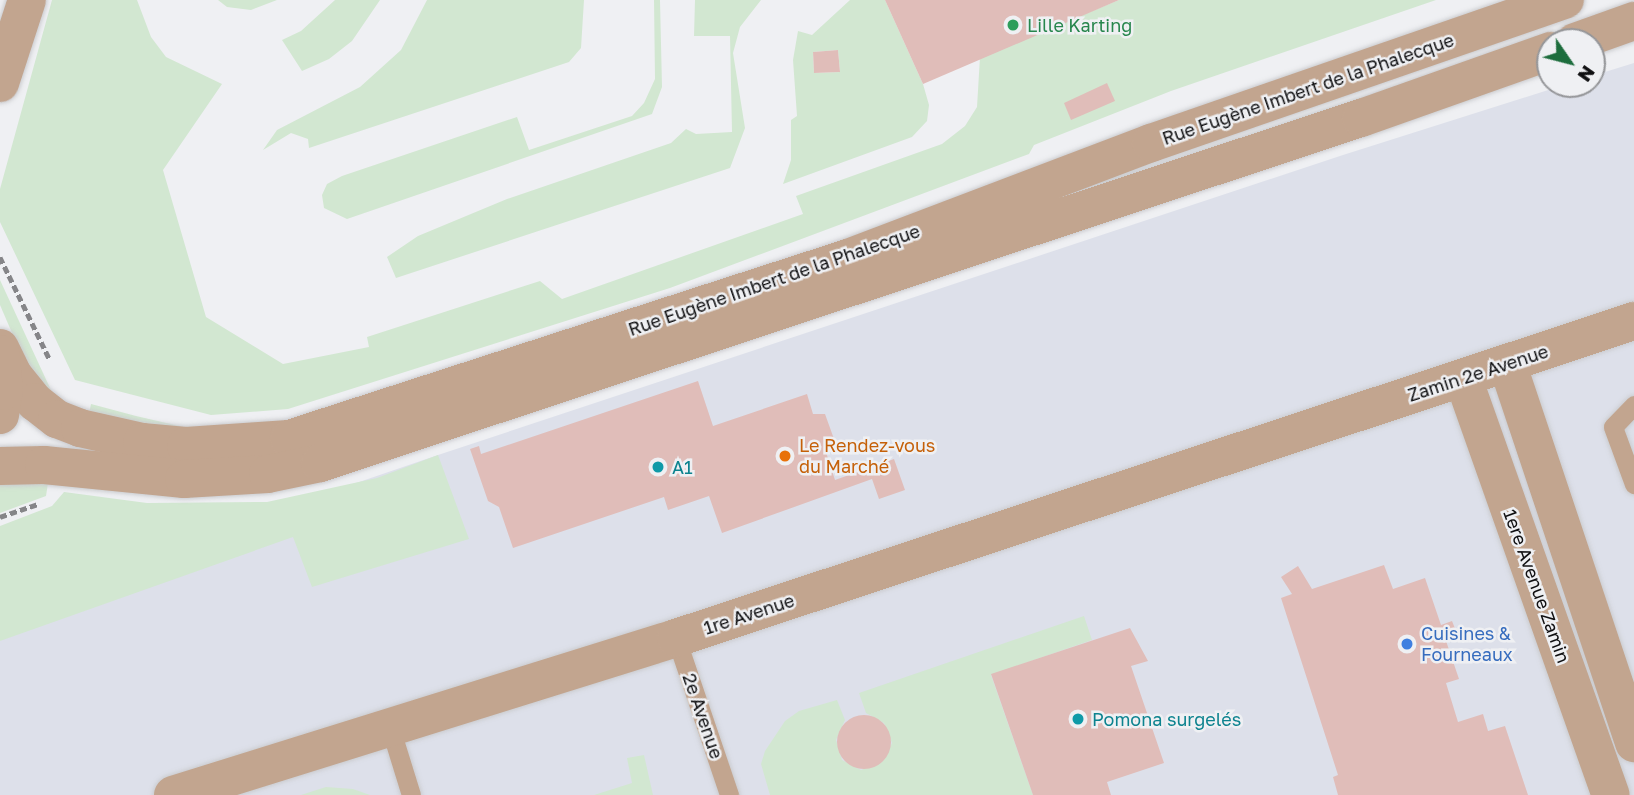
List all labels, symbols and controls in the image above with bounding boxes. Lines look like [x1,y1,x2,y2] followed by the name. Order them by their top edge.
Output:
[1027,14,1132,36] place label: Lille Karting
[1005,17,1021,33] marker: Lille Karting
[1536,28,1606,98] north arrow
[1159,29,1457,149] street label: Rue Eugène Imbert de la Phalecque
[1573,62,1601,87] text: N
[625,220,923,340] street label: Rue Eugène Imbert de la Phalecque
[1405,340,1551,406] street label: Zamin 2e Avenue
[799,435,935,478] place label: Le Rendez-vous du Marché
[777,448,793,464] marker: Le Rendez-vous du Marché
[672,456,693,478] place label: A1
[650,459,666,475] marker: A1
[1499,506,1575,666] street label: 1ere Avenue Zamin
[701,589,797,639] street label: 1re Avenue
[1421,623,1513,666] place label: Cuisines & Fourneaux
[1399,636,1415,652] marker: Cuisines & Fourneaux
[678,670,728,762] street label: 2e Avenue
[1092,708,1241,730] place label: Pomona surgelés
[1070,711,1086,727] marker: Pomona surgelés

